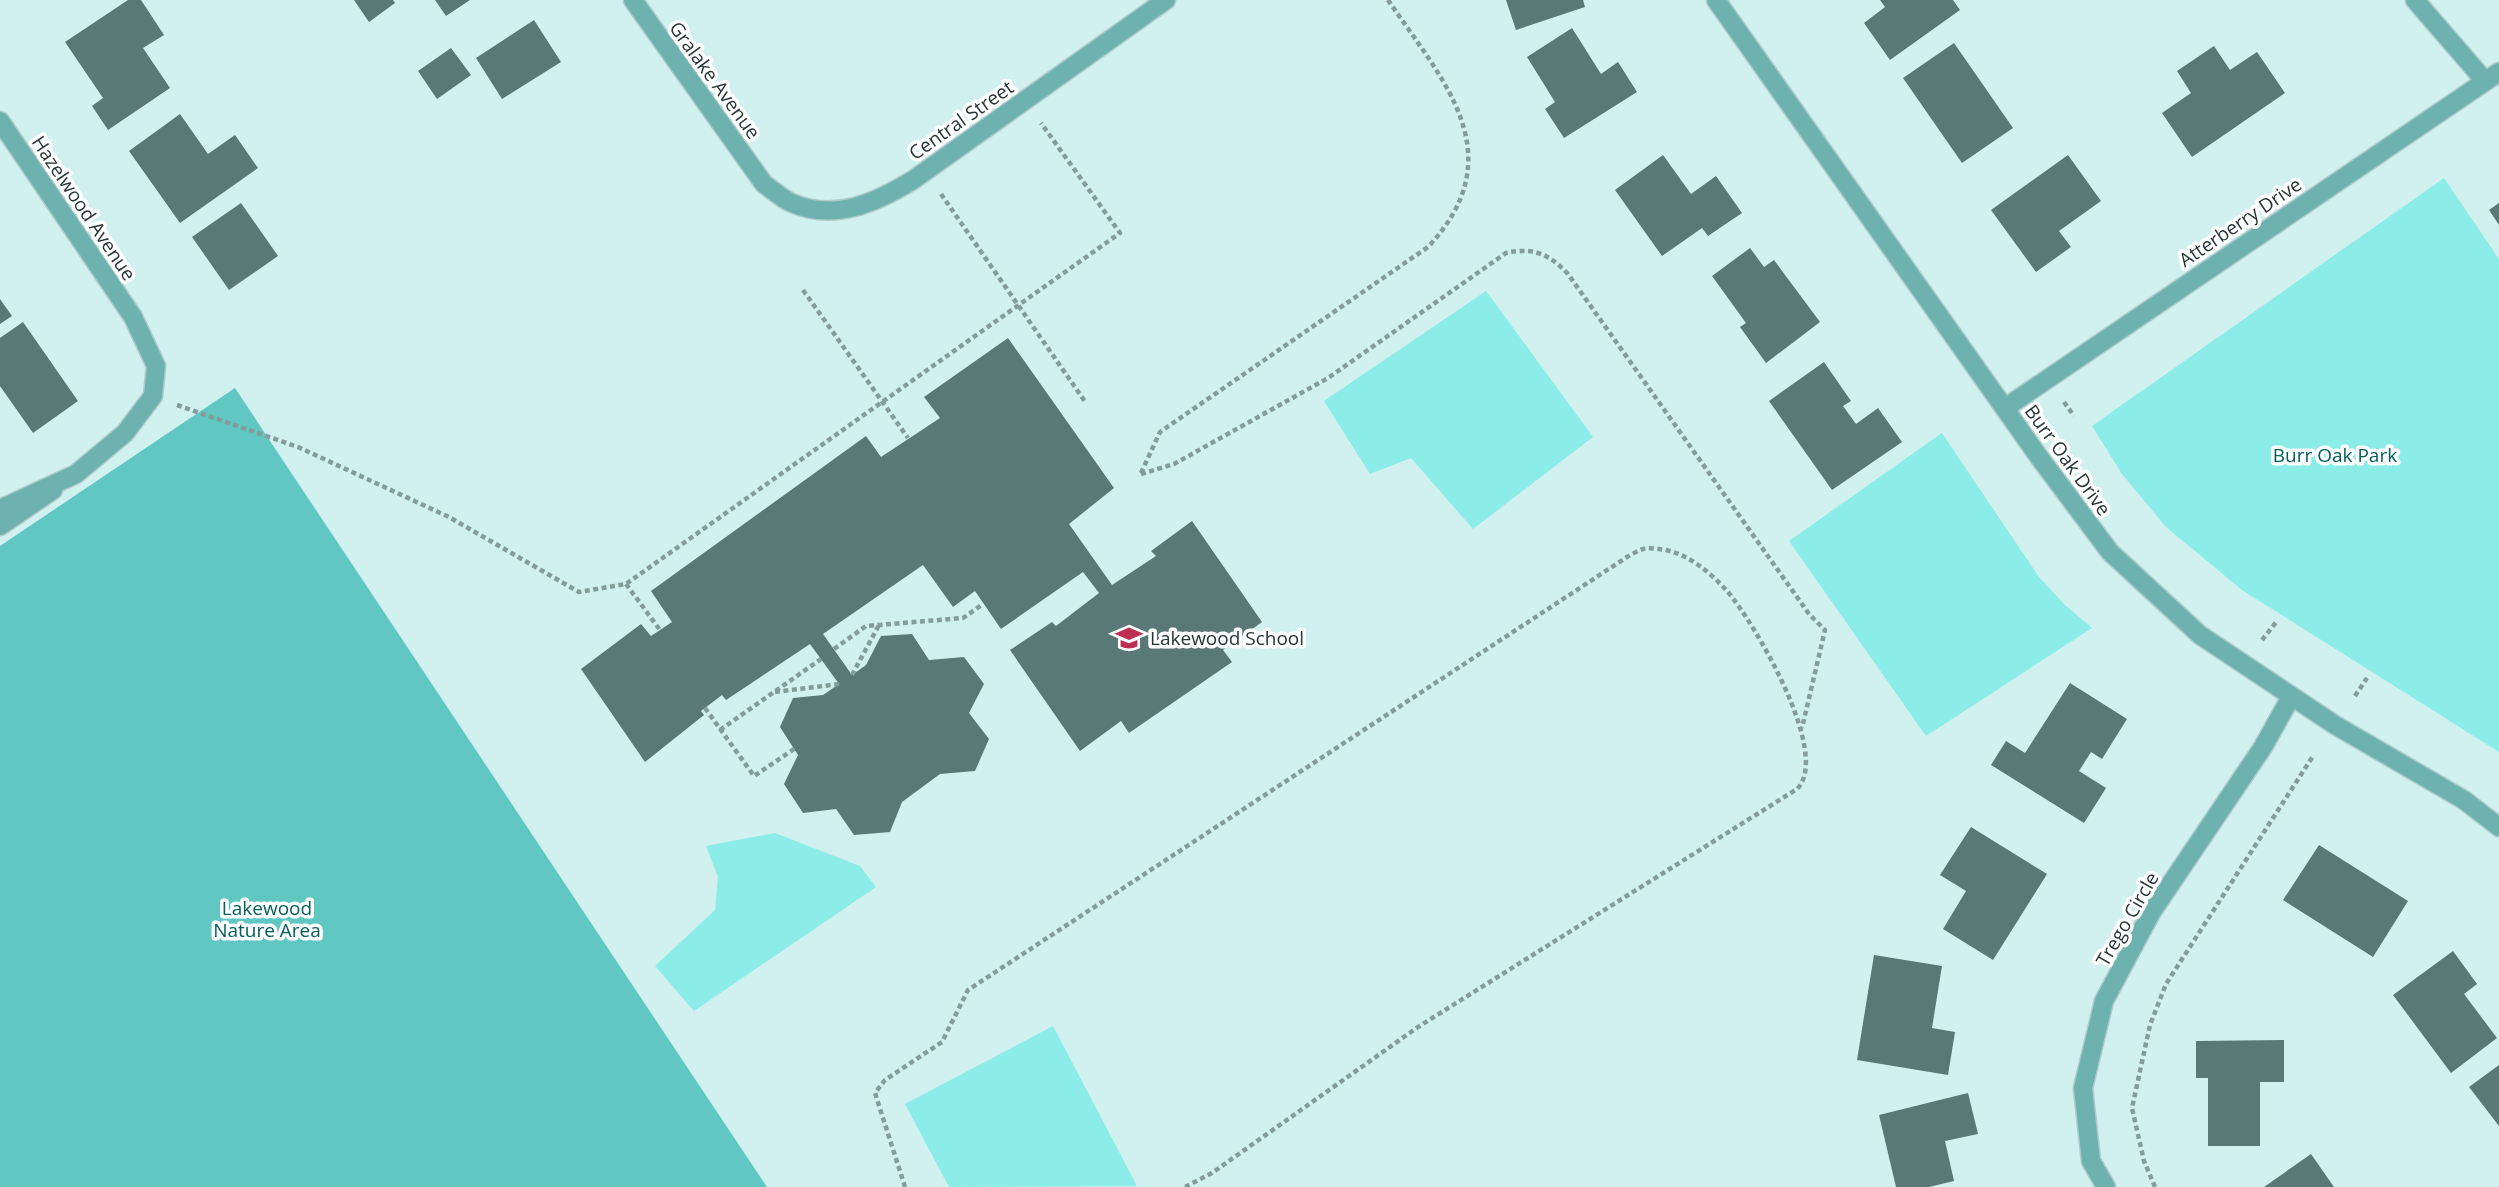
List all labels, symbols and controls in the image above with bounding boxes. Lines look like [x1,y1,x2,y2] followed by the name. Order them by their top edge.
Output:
[664,16,766,144] street label: Gralake Avenue
[903,74,1019,166] street label: Central Street
[26,131,142,285] street label: Hazelwood Avenue
[2174,171,2306,273] street label: Atterberry Drive
[2019,399,2117,521] street label: Burr Oak Drive
[2273,442,2397,468] park label: Burr Oak Park
[1114,623,1144,653] school or university icon: Lakewood School
[1150,625,1304,651] place label: Lakewood School
[2090,867,2164,971] street label: Trego Circle
[213,895,321,943] park label: Lakewood Nature Area

